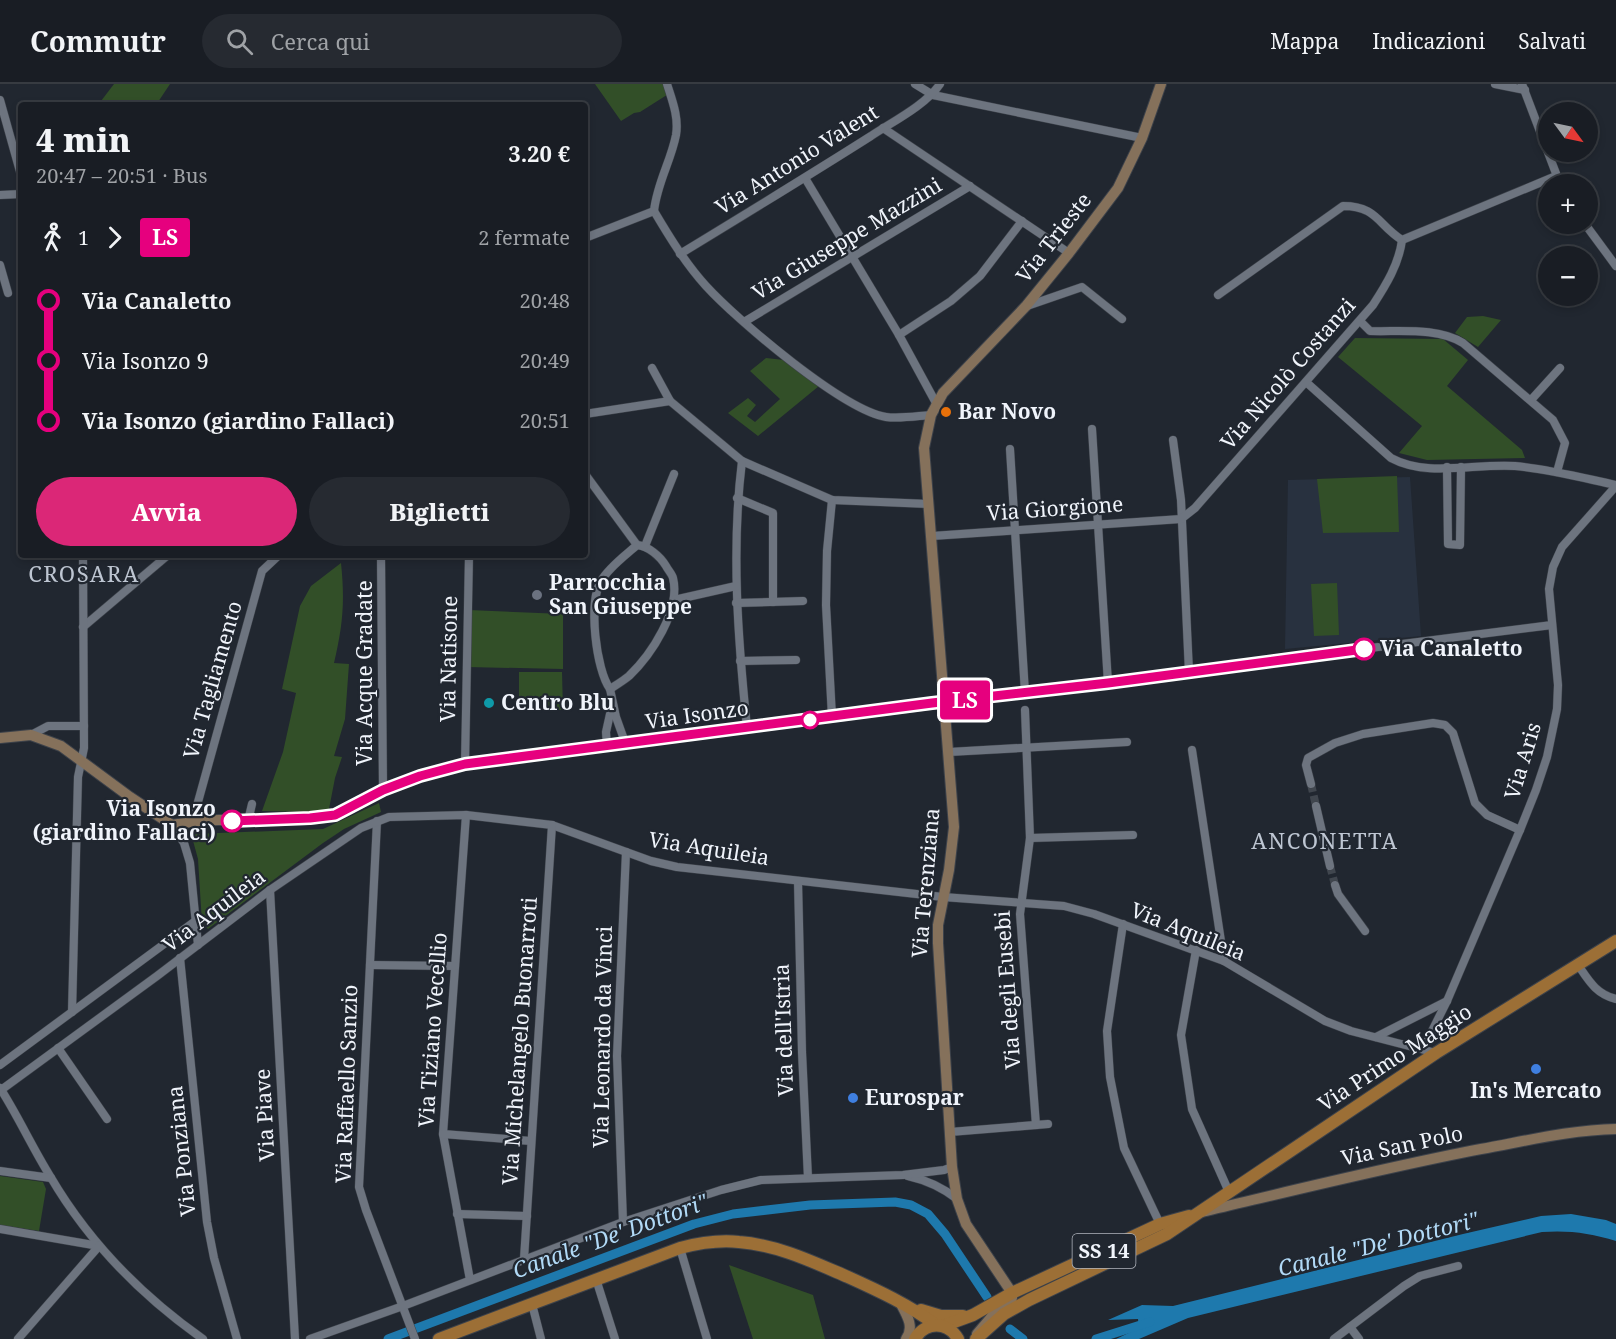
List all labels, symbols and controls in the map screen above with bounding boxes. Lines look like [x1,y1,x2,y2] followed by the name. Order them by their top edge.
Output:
[202,14,622,68] search box
[30,22,166,60] text: Commutr
[223,25,256,58] icon: search
[271,26,370,56] text: Cerca qui
[1270,27,1339,55] text: Mappa
[1372,27,1485,55] text: Indicazioni
[1518,27,1586,55] text: Salvati
[710,98,883,221] street label: Via Antonio Valent
[1538,102,1598,162] north arrow
[1538,102,1598,306] map controls
[36,117,131,162] text: 4 min
[508,138,570,168] text: 3.20 €
[36,162,207,189] text: 20:47 – 20:51 · Bus
[747,170,947,306] street label: Via Giuseppe Mazzini
[1538,174,1598,234] button: +
[1009,187,1097,288] street label: Via Trieste
[36,221,69,254] icon: walk
[98,221,131,254] icon: forward
[152,223,178,251] text: LS
[78,224,89,251] text: 1
[478,224,570,251] text: 2 fermate
[1538,246,1598,306] button: −
[82,285,231,315] text: Via Canaletto
[520,287,570,314] text: 20:48
[1214,291,1361,455] street label: Via Nicolò Costanzi
[82,345,209,375] text: Via Isonzo 9
[520,347,570,374] text: 20:49
[958,397,1056,425] place label: Bar Novo
[82,405,395,435] text: Via Isonzo (giardino Fallaci)
[939,405,953,419] marker: Bar Novo
[520,407,570,434] text: 20:51
[36,477,297,546] button: Avvia
[309,477,570,546] button: Biglietti
[986,489,1124,527] street label: Via Giorgione
[28,558,140,588] district label: CROSARA
[549,568,692,620] place label: Parrocchia San Giuseppe
[350,580,378,766] street label: Via Acque Gradate
[530,588,544,602] marker: Parrocchia San Giuseppe
[433,595,463,722] street label: Via Natisone
[176,598,248,762] street label: Via Tagliamento
[1380,634,1523,662] place label: Via Canaletto
[1353,638,1375,660] marker: Via Canaletto
[938,680,992,720] line badge: LS
[952,686,978,714] text: LS
[501,688,614,716] place label: Centro Blu
[643,693,750,735] street label: Via Isonzo
[482,696,496,710] marker: Centro Blu
[801,711,819,729] unlabelled marker
[1497,719,1547,803] street label: Via Aris
[32,794,216,846] place label: Via Isonzo (giardino Fallaci)
[904,807,946,959] street label: Via Terenziana
[221,810,243,832] marker: Via Isonzo (giardino Fallaci)
[647,825,772,871] street label: Via Aquileia
[1251,825,1399,855] district label: ANCONETTA
[156,862,270,958] street label: Via Aquileia
[1127,895,1250,967] street label: Via Aquileia
[495,896,543,1186] street label: Via Michelangelo Buonarroti
[987,909,1027,1070] street label: Via degli Eusebi
[586,925,618,1148] street label: Via Leonardo da Vinci
[411,931,453,1129] street label: Via Tiziano Vecellio
[767,963,799,1097] street label: Via dell'Istria
[329,984,363,1184] street label: Via Raffaello Sanzio
[1312,997,1477,1117] street label: Via Primo Maggio
[1529,1062,1543,1076] marker: In's Mercato
[248,1068,280,1162] street label: Via Piave
[1470,1076,1602,1104] place label: In's Mercato
[865,1083,964,1111] place label: Eurospar
[160,1084,202,1218] street label: Via Ponziana
[846,1091,860,1105] marker: Eurospar
[1338,1118,1465,1172] street label: Via San Polo
[508,1185,712,1284] water label: Canale "De' Dottori"
[1274,1203,1482,1282] water label: Canale "De' Dottori"
[1072,1234,1136,1268] road number: SS 14

